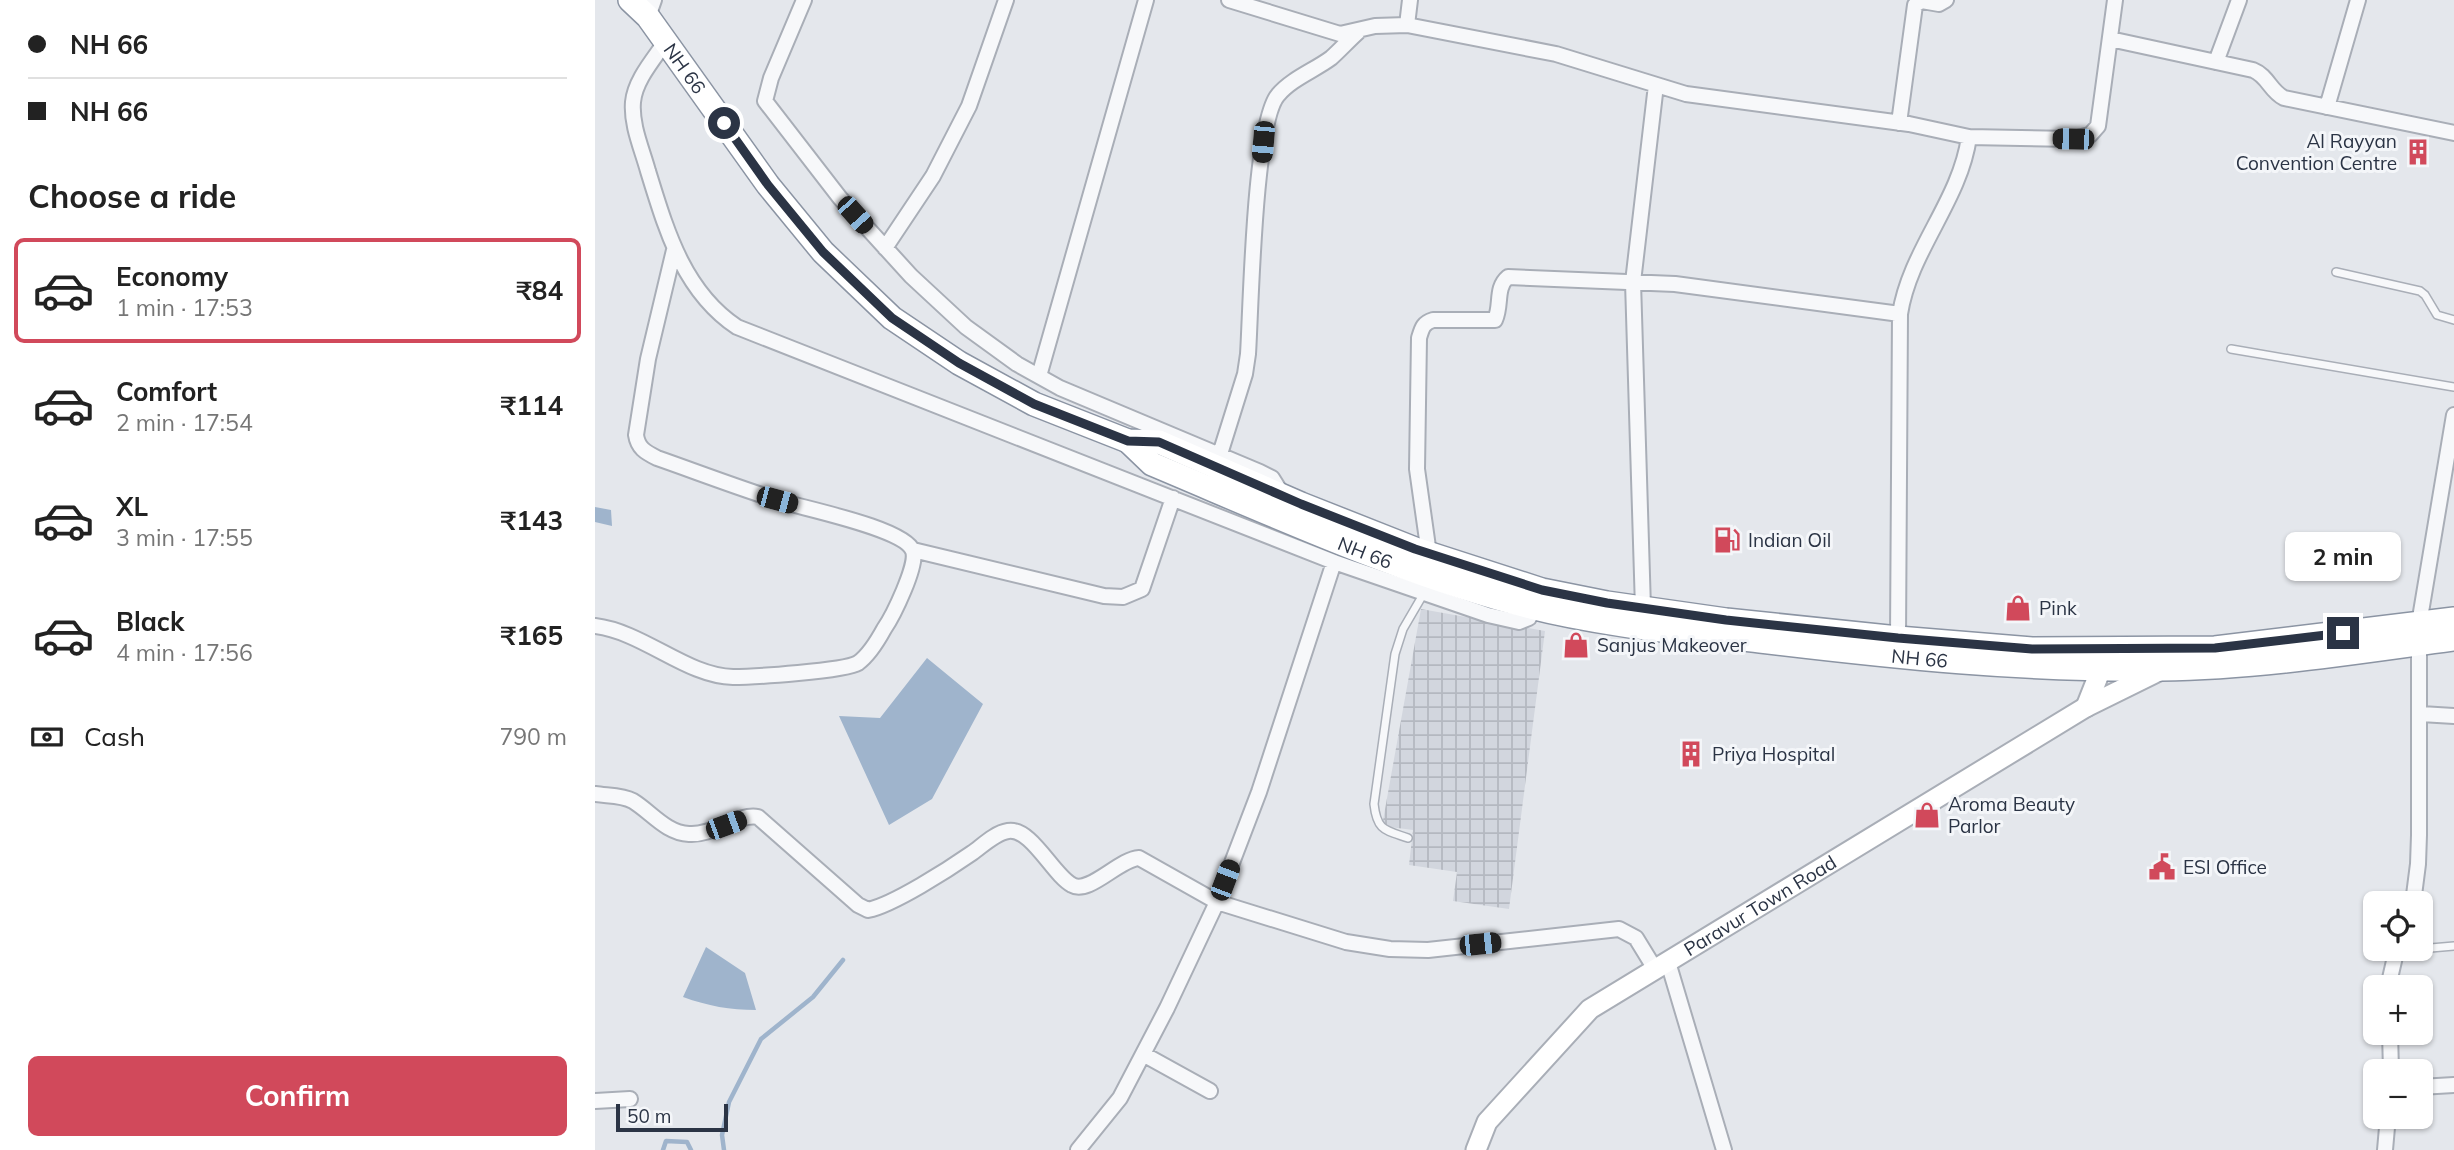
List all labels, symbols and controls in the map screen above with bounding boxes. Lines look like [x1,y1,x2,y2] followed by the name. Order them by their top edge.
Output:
[70,28,148,61] text: NH 66
[659,38,711,98] street label: NH 66
[70,95,148,128] text: NH 66
[708,107,740,139] route start
[1251,120,1276,164] car
[2052,128,2095,150] car
[2236,129,2397,175] place label: Al Rayyan Convention Centre
[2403,137,2433,167] building icon: Al Rayyan Convention Centre
[28,176,236,216] text: Choose a ride
[834,192,877,238] car
[32,259,95,322] icon: car
[116,260,228,293] text: Economy
[516,274,563,307] text: ₹84
[116,293,253,322] text: 1 min · 17:53
[32,374,95,437] icon: car
[116,375,217,408] text: Comfort
[501,389,563,422] text: ₹114
[116,408,253,437] text: 2 min · 17:54
[754,484,801,516] car
[32,489,95,552] icon: car
[116,490,148,523] text: XL
[501,504,563,537] text: ₹143
[116,523,253,552] text: 3 min · 17:55
[1712,525,1742,555] fuel station icon: Indian Oil
[1748,528,1831,552] place label: Indian Oil
[1334,531,1396,574] street label: NH 66
[2285,532,2401,580] callout: 2 min
[2313,542,2373,571] text: 2 min
[2003,593,2033,623] shop icon: Pink
[2039,596,2077,620] place label: Pink
[32,604,95,667] icon: car
[116,605,184,638] text: Black
[2327,617,2359,649] route end
[501,619,563,652] text: ₹165
[1561,630,1591,660] shop icon: Sanjus Makeover
[1597,633,1747,657] place label: Sanjus Makeover
[116,638,253,667] text: 4 min · 17:56
[1890,644,1949,673] street label: NH 66
[28,718,66,756] icon: cash
[84,720,145,753] text: Cash
[499,722,567,751] text: 790 m
[1676,739,1706,769] building icon: Priya Hospital
[1712,742,1835,766] place label: Priya Hospital
[1948,792,2075,838] place label: Aroma Beauty Parlor
[1912,800,1942,830] shop icon: Aroma Beauty Parlor
[703,808,750,842] car
[1679,850,1841,961] street label: Paravur Town Road
[2147,852,2177,882] public building icon: ESI Office
[2183,855,2267,879] place label: ESI Office
[1208,857,1243,903] car
[2363,891,2433,1129] map controls
[2363,891,2433,961] button: locate
[1459,931,1502,957] car
[2363,975,2433,1045] button: +
[28,1056,567,1136] button: Confirm
[2363,1059,2433,1129] button: −
[616,1101,728,1133] scale bar
[627,1104,671,1128] text: 50 m

